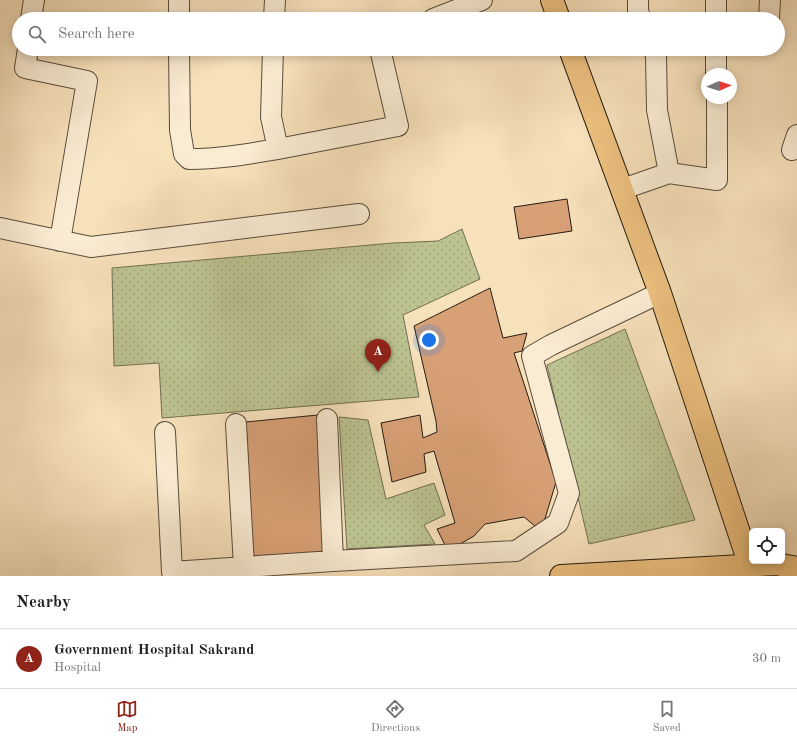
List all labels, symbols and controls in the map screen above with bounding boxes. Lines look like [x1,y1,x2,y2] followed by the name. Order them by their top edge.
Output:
[12,12,785,56] search box
[26,23,48,45] icon: search
[58,27,135,42] text: Search here
[701,68,737,104] north arrow
[419,330,439,350] your location
[365,339,391,372] pin: A
[749,528,785,564] map controls
[749,528,785,564] button: locate
[16,594,71,611] text: Nearby
[54,643,254,658] text: Government Hospital Sakrand
[24,652,34,665] text: A
[752,652,781,665] text: 30 m
[54,661,101,674] text: Hospital
[116,698,138,736] tab: Map
[371,698,420,736] tab: Directions
[653,698,681,736] tab: Saved

